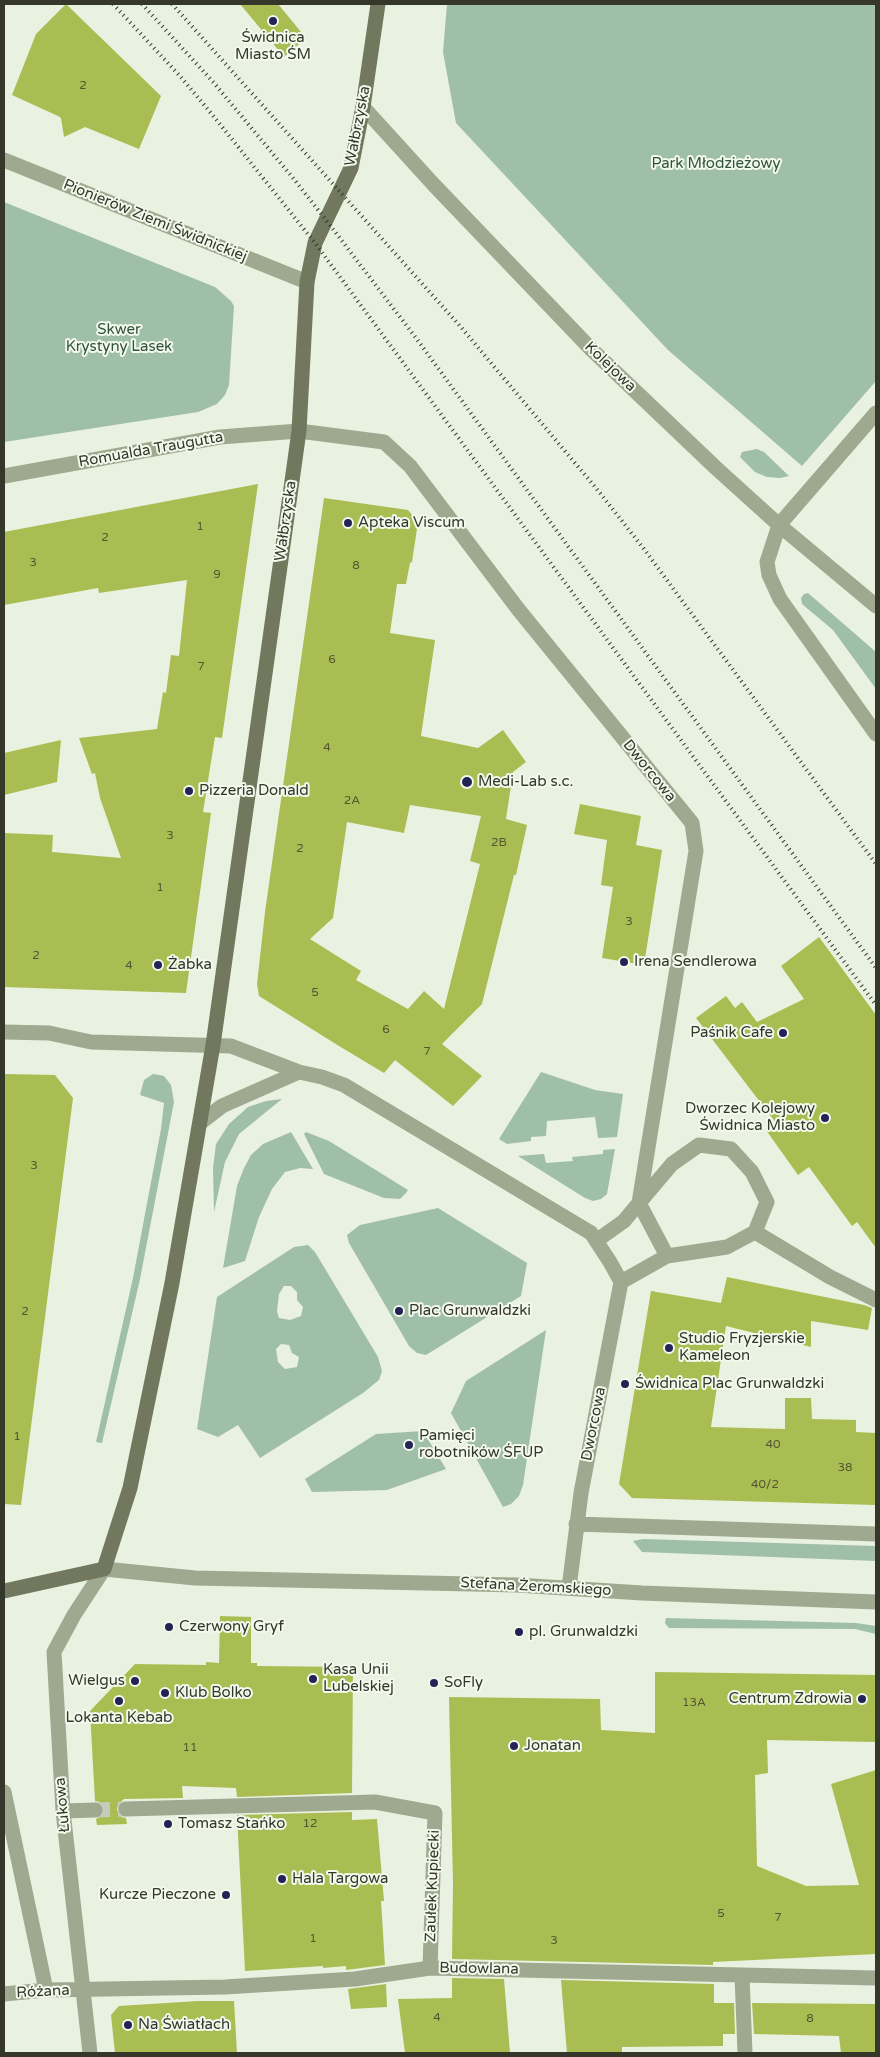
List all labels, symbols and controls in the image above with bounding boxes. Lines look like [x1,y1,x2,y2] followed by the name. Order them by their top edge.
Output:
[267,15,279,27] marker: Świdnica Miasto ŚM
[235,29,311,64] place label: Świdnica Miasto ŚM
[79,79,87,93] house number: 2
[341,84,375,168] street label: Wałbrzyska
[651,155,781,173] park label: Park Młodzieżowy
[60,176,250,266] street label: Pionierów Ziemi Świdnickiej
[66,321,172,356] park label: Skwer Krystyny Lasek
[581,338,639,396] street label: Kolejowa
[77,428,225,472] street label: Romualda Traugutta
[271,480,301,562] street label: Wałbrzyska
[358,514,465,532] place label: Apteka Viscum
[342,517,354,529] marker: Apteka Viscum
[196,520,204,534] house number: 1
[101,531,109,545] house number: 2
[29,556,37,570] house number: 3
[352,559,360,573] house number: 8
[213,568,221,582] house number: 9
[328,653,336,667] house number: 6
[197,660,205,674] house number: 7
[618,736,680,806] street label: Dworcowa
[323,741,331,755] house number: 4
[478,773,573,791] place label: Medi-Lab s.c.
[460,775,474,789] marker: Medi-Lab s.c.
[199,782,309,800] place label: Pizzeria Donald
[183,785,195,797] marker: Pizzeria Donald
[344,794,360,808] house number: 2A
[166,829,174,843] house number: 3
[491,836,507,850] house number: 2B
[296,842,304,856] house number: 2
[156,881,164,895] house number: 1
[625,915,633,929] house number: 3
[32,949,40,963] house number: 2
[634,953,757,971] place label: Irena Sendlerowa
[168,956,212,974] place label: Żabka
[618,956,630,968] marker: Irena Sendlerowa
[125,959,133,973] house number: 4
[152,959,164,971] marker: Żabka
[311,986,319,1000] house number: 5
[382,1023,390,1037] house number: 6
[690,1024,773,1042] place label: Paśnik Cafe
[777,1027,789,1039] marker: Paśnik Cafe
[423,1045,431,1059] house number: 7
[685,1100,815,1135] place label: Dworzec Kolejowy Świdnica Miasto
[819,1112,831,1124] marker: Dworzec Kolejowy Świdnica Miasto
[30,1159,38,1173] house number: 3
[409,1302,531,1320] place label: Plac Grunwaldzki
[21,1305,29,1319] house number: 2
[393,1305,405,1317] marker: Plac Grunwaldzki
[679,1330,805,1365] place label: Studio Fryzjerskie Kameleon
[663,1342,675,1354] marker: Studio Fryzjerskie Kameleon
[635,1375,824,1393] place label: Świdnica Plac Grunwaldzki
[619,1378,631,1390] marker: Świdnica Plac Grunwaldzki
[578,1386,610,1462] street label: Dworcowa
[419,1427,543,1462] place label: Pamięci robotników ŚFUP
[13,1430,21,1444] house number: 1
[765,1438,781,1452] house number: 40
[403,1439,415,1451] marker: Pamięci robotników ŚFUP
[837,1461,853,1475] house number: 38
[751,1478,779,1492] house number: 40/2
[460,1574,612,1600] street label: Stefana Żeromskiego
[179,1618,284,1636] place label: Czerwony Gryf
[163,1621,175,1633] marker: Czerwony Gryf
[529,1623,638,1641] place label: pl. Grunwaldzki
[513,1626,525,1638] marker: pl. Grunwaldzki
[323,1661,394,1696] place label: Kasa Unii Lubelskiej
[68,1672,125,1690] place label: Wielgus
[307,1673,319,1685] marker: Kasa Unii Lubelskiej
[444,1674,483,1692] place label: SoFly
[129,1675,141,1687] marker: Wielgus
[428,1677,440,1689] marker: SoFly
[175,1684,252,1702] place label: Klub Bolko
[159,1687,171,1699] marker: Klub Bolko
[728,1690,852,1708] place label: Centrum Zdrowia
[856,1693,868,1705] marker: Centrum Zdrowia
[113,1695,125,1707] marker: Lokanta Kebab
[682,1696,706,1710] house number: 13A
[65,1709,173,1727] place label: Lokanta Kebab
[524,1737,581,1755] place label: Jonatan
[508,1740,520,1752] marker: Jonatan
[182,1741,198,1755] house number: 11
[52,1777,74,1833] street label: Łukowa
[178,1815,285,1833] place label: Tomasz Stańko
[302,1817,318,1831] house number: 12
[162,1818,174,1830] marker: Tomasz Stańko
[422,1830,444,1942] street label: Zaułek Kupiecki
[292,1870,388,1888] place label: Hala Targowa
[276,1873,288,1885] marker: Hala Targowa
[99,1886,216,1904] place label: Kurcze Pieczone
[220,1889,232,1901] marker: Kurcze Pieczone
[717,1907,725,1921] house number: 5
[774,1911,782,1925] house number: 7
[309,1932,317,1946] house number: 1
[550,1934,558,1948] house number: 3
[439,1959,519,1979] street label: Budowlana
[16,1982,70,2002] street label: Różana
[433,2011,441,2025] house number: 4
[806,2012,814,2026] house number: 8
[138,2016,230,2034] place label: Na Światłach
[122,2019,134,2031] marker: Na Światłach

